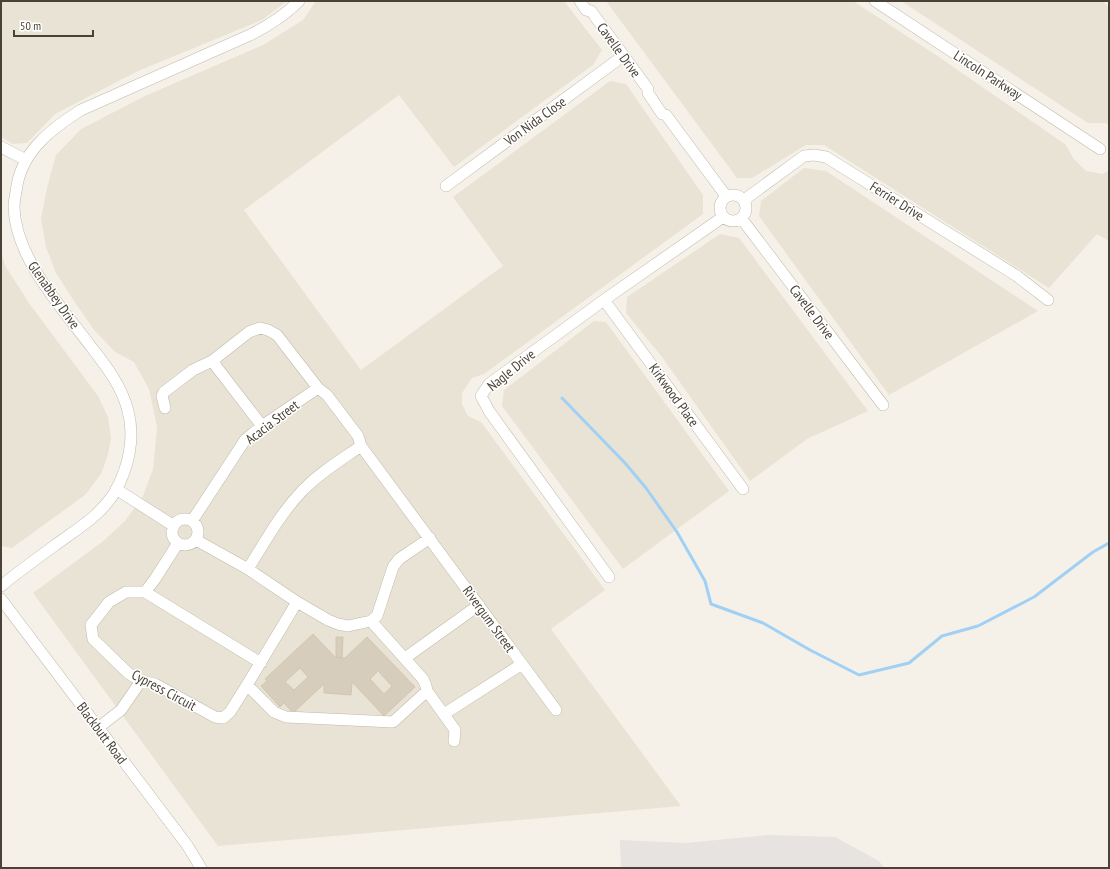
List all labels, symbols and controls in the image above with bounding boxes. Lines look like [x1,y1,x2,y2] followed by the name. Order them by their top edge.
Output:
[14,12,93,38] scale bar
[20,18,41,33] text: 50 m
[593,19,645,81] street label: Cavelle Drive
[950,46,1026,104] street label: Lincoln Parkway
[500,92,570,150] street label: Von Nida Close
[867,177,928,225] street label: Ferrier Drive
[24,258,84,333] street label: Glenabbey Drive
[786,281,839,343] street label: Cavelle Drive
[483,345,539,395] street label: Nagle Drive
[645,360,703,430] street label: Kirkwood Place
[242,396,303,448] street label: Acacia Street
[459,582,519,656] street label: Rivergum Street
[129,665,200,715] street label: Cypress Circuit
[73,699,131,767] street label: Blackbutt Road

